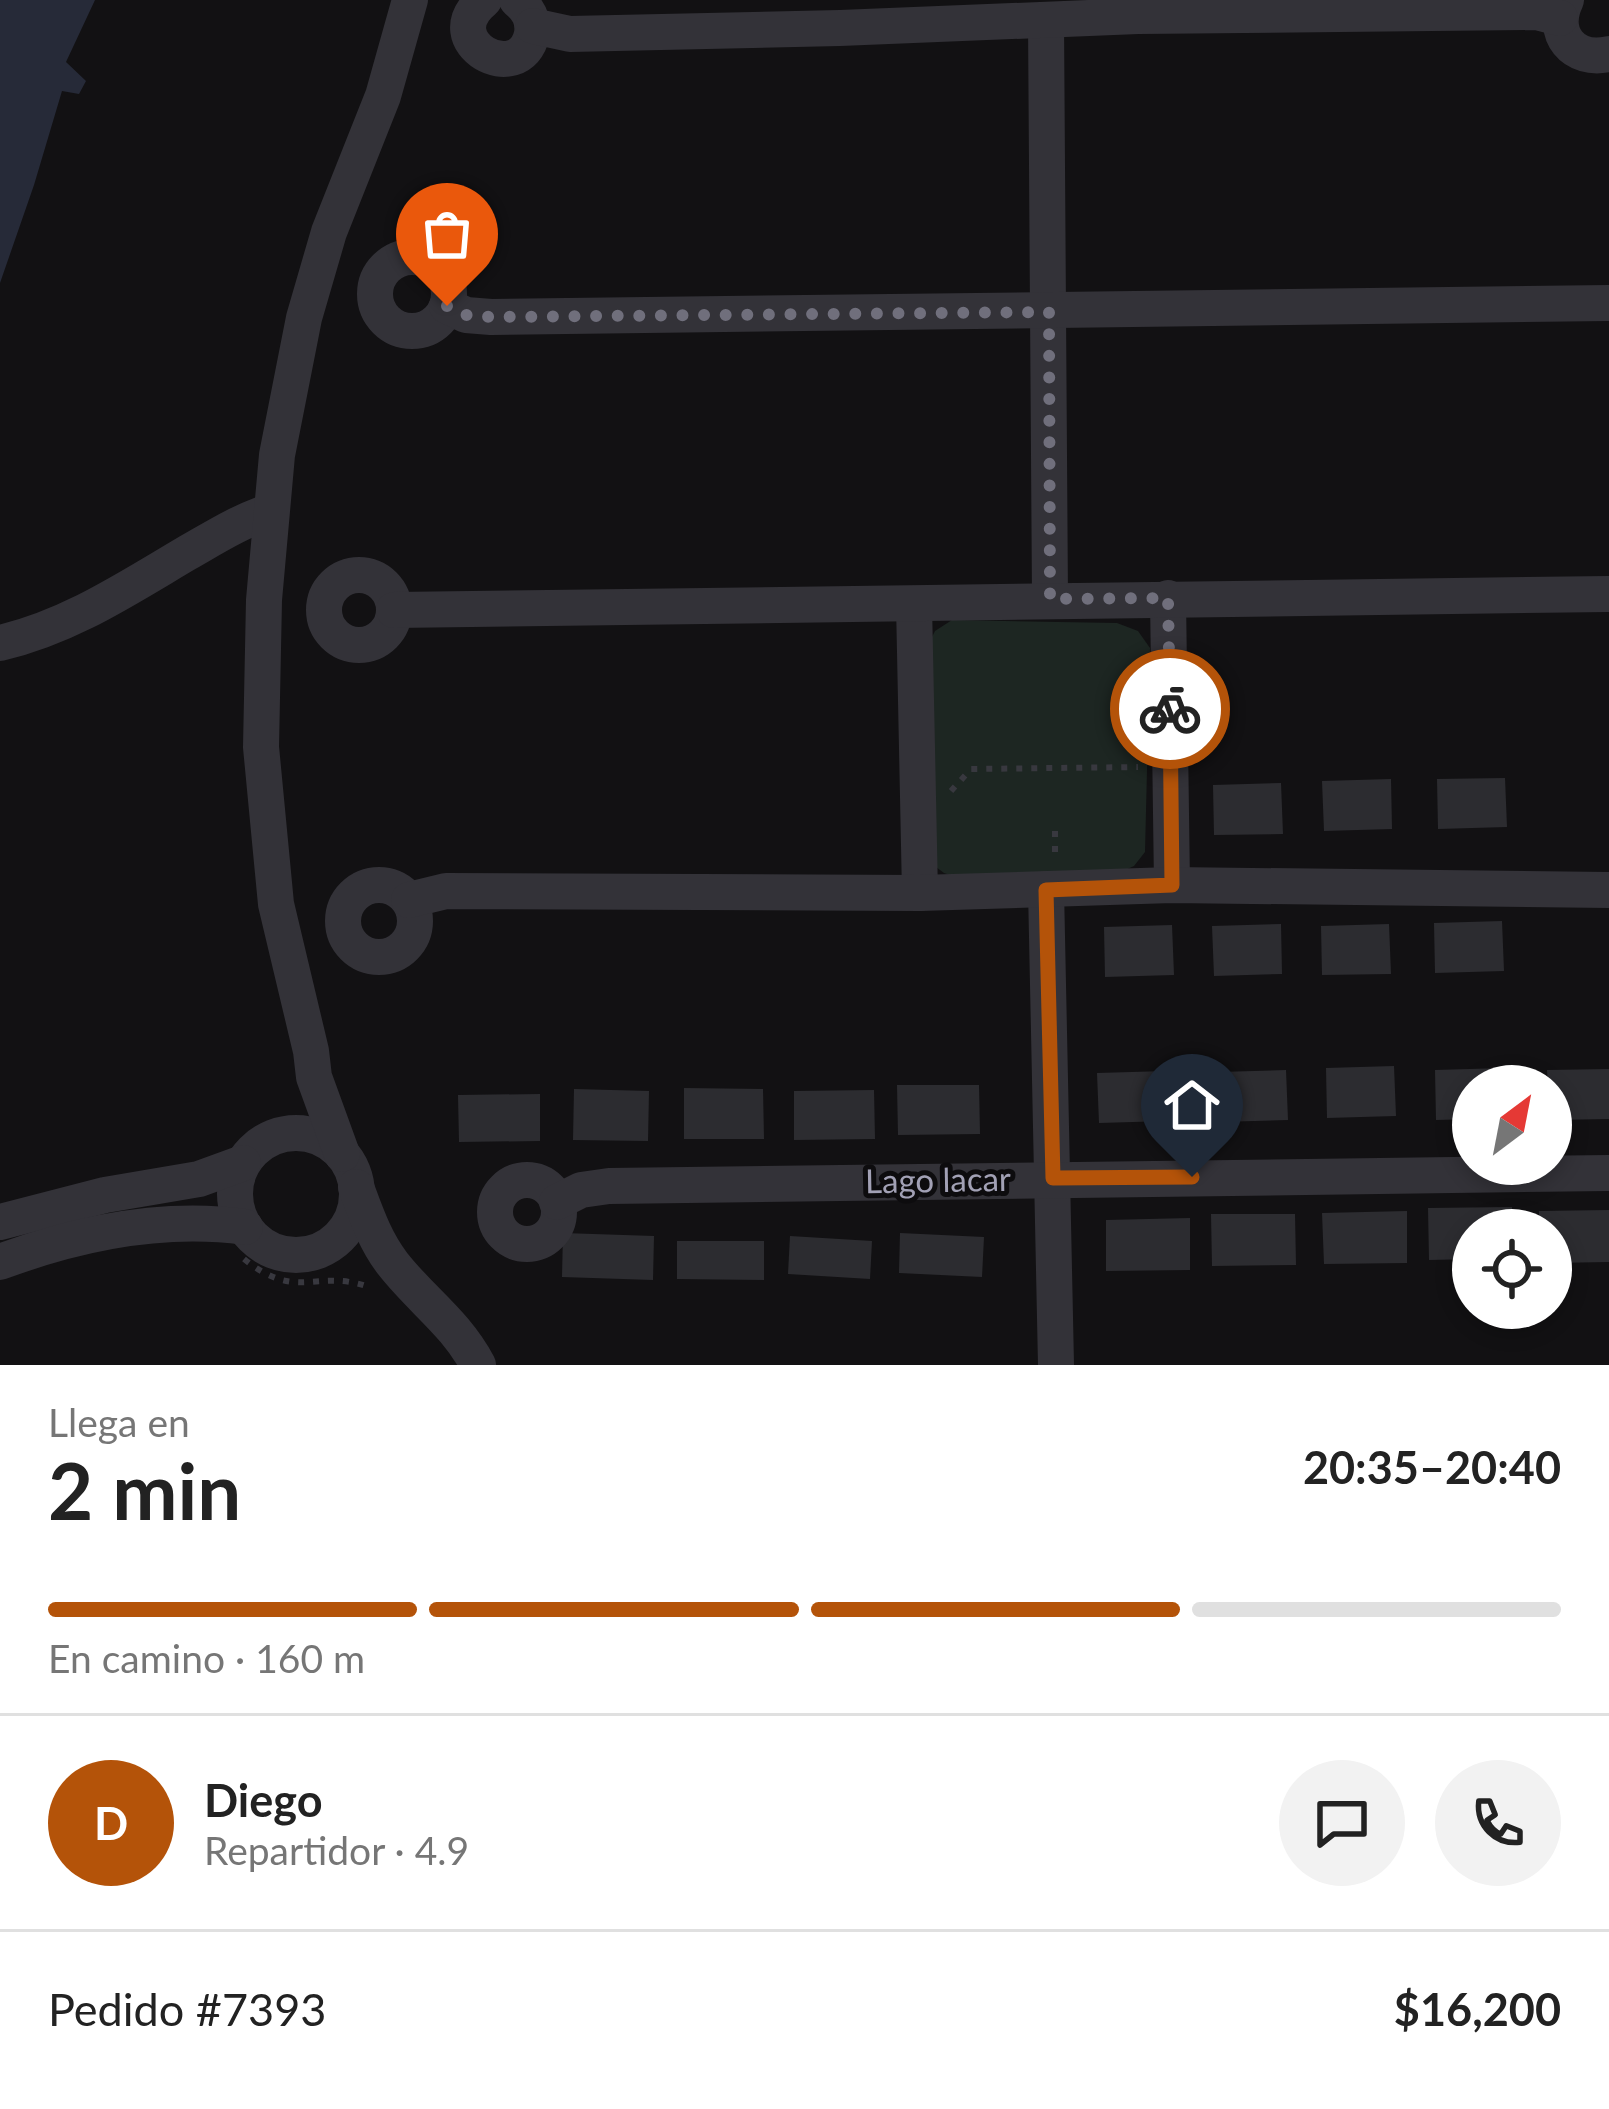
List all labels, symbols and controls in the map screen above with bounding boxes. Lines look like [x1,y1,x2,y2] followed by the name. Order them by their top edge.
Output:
[396,183,498,306] pin
[414,201,480,267] icon: bag
[1110,649,1230,769] courier
[1137,676,1203,742] icon: bike
[1141,1054,1243,1177] pin
[1452,1065,1572,1185] north arrow
[1452,1065,1572,1329] map controls
[1159,1072,1225,1138] icon: home
[865,1158,1011,1200] street label: Lago lacar
[1452,1209,1572,1329] button: locate
[48,1399,190,1445] text: Llega en
[1303,1440,1561,1494] text: 20:35–20:40
[48,1443,241,1537] text: 2 min
[48,1635,365,1681] text: En camino · 160 m
[1279,1760,1405,1886] button: chat
[1435,1760,1561,1886] button: phone
[204,1773,323,1827] text: Diego
[94,1796,128,1850] text: D
[204,1827,469,1873] text: Repartidor · 4.9
[48,1982,326,2036] text: Pedido #7393
[1394,1982,1561,2036] text: $16,200

